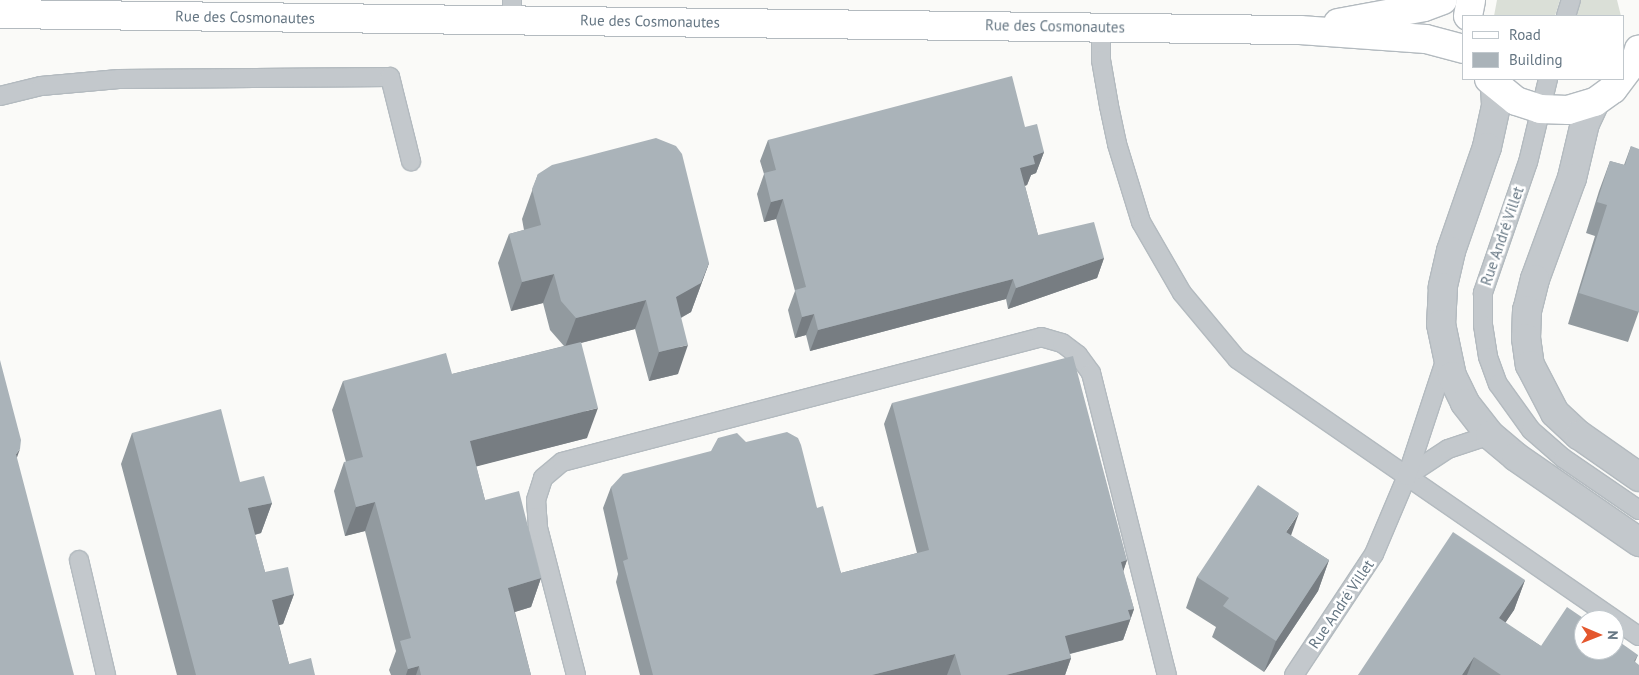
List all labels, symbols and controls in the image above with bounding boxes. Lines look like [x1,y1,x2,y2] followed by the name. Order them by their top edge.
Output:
[175,7,315,27] street label: Rue des Cosmonautes
[580,11,720,31] street label: Rue des Cosmonautes
[1462,15,1624,80] legend
[985,16,1125,36] street label: Rue des Cosmonautes
[1509,25,1541,44] text: Road
[1509,50,1563,69] text: Building
[1477,184,1527,288] street label: Rue André Villet
[1304,556,1378,652] street label: Rue André Villet
[1574,610,1624,660] north arrow
[1604,630,1622,640] text: N

